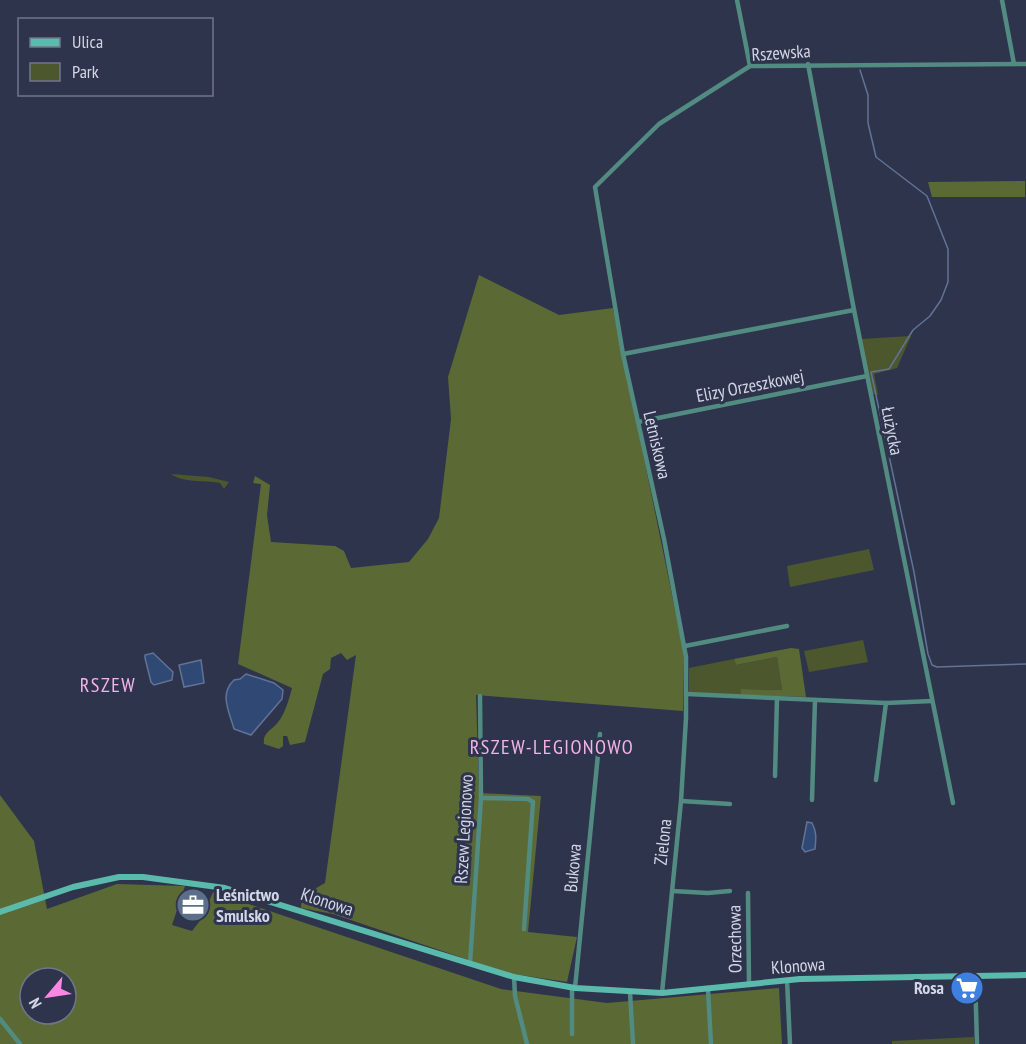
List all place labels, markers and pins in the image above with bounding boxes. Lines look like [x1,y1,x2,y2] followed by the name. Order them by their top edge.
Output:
[216,883,279,927] place label: Leśnictwo Smulsko
[175,887,211,923] office icon: Leśnictwo Smulsko
[949,970,985,1006] supermarket icon: Rosa
[914,976,944,999] place label: Rosa

